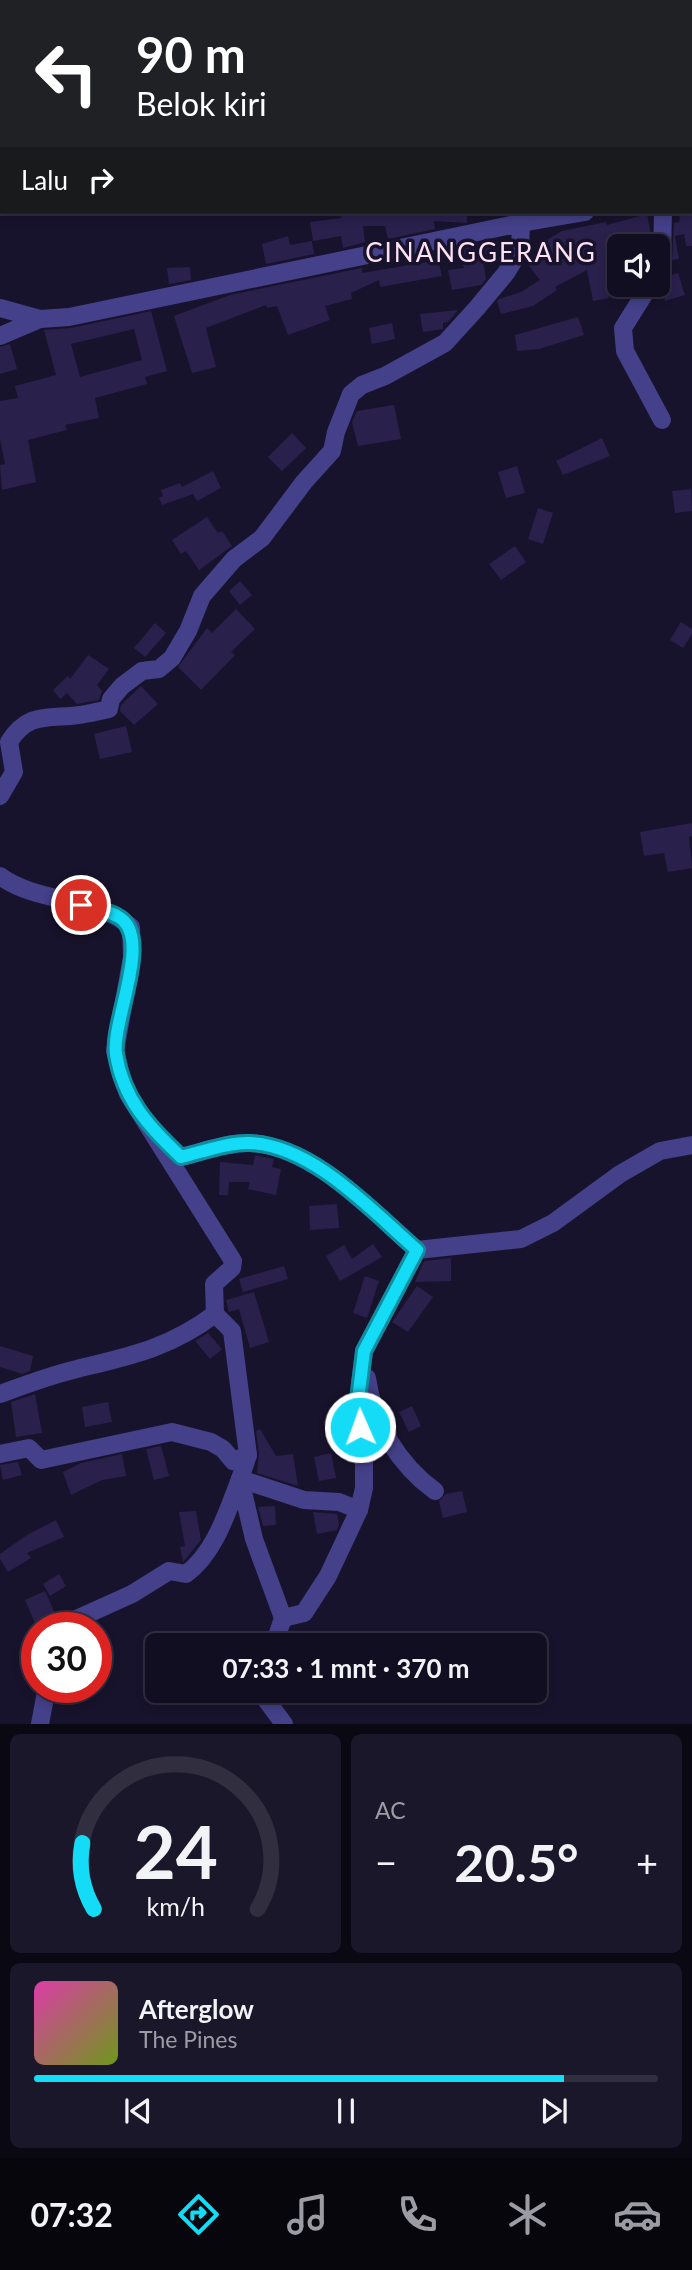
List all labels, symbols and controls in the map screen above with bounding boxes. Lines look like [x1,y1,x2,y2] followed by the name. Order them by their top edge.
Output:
[136,25,246,83] text: 90 m
[21,28,112,119] icon: left
[136,84,267,123] text: Belok kiri
[82,161,120,199] icon: right
[21,164,68,196] text: Lalu
[607,234,670,297] map controls
[607,234,670,297] button: sound
[365,236,597,268] district label: CINANGGERANG
[51,875,111,935] pin
[62,886,100,924] icon: arrive
[323,1390,397,1464] position arrow
[21,1612,112,1703] speed limit sign: 30
[222,1652,470,1684] text: 07:33 · 1 mnt · 370 m
[375,1796,406,1824] text: AC
[133,1808,218,1896] text: 24
[454,1831,579,1893] text: 20.5°
[375,1839,397,1885] text: −
[636,1839,658,1885] text: +
[146,1891,205,1921] text: km/h
[139,1993,254,2025] text: Afterglow
[139,2025,237,2053] text: The Pines
[119,2092,157,2130] icon: previous
[327,2092,365,2130] icon: pause
[535,2092,573,2130] icon: next
[174,2190,223,2239] icon: directions
[283,2190,332,2239] icon: music
[393,2190,442,2239] icon: phone
[503,2190,552,2239] icon: climate
[613,2190,662,2239] icon: car
[30,2195,113,2234] text: 07:32

